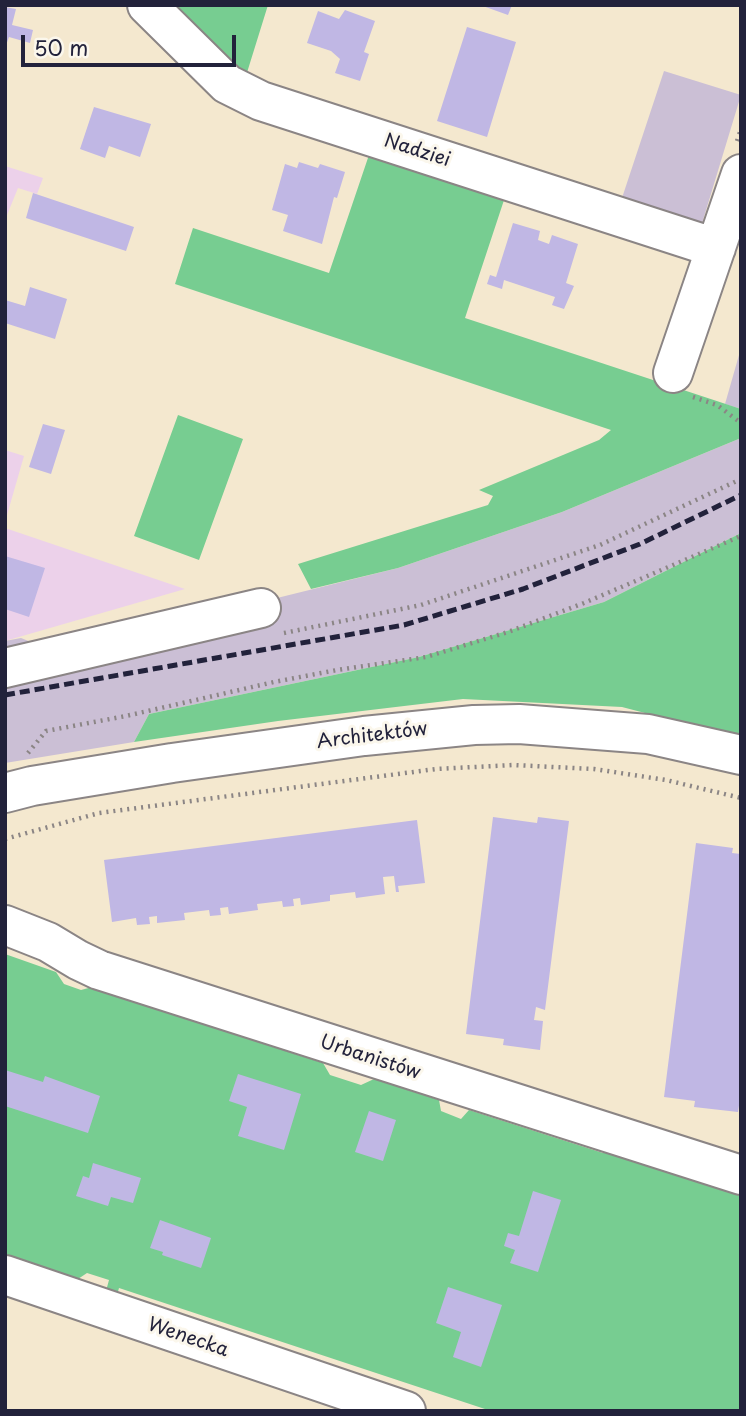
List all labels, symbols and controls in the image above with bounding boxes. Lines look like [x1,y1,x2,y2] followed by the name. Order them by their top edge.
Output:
[24,21,240,65] scale bar
[34,31,88,63] text: 50 m
[381,130,453,172] street label: Nadziei
[316,718,428,754] street label: Architektów
[317,1031,423,1085] street label: Urbanistów
[145,1314,231,1362] street label: Wenecka

